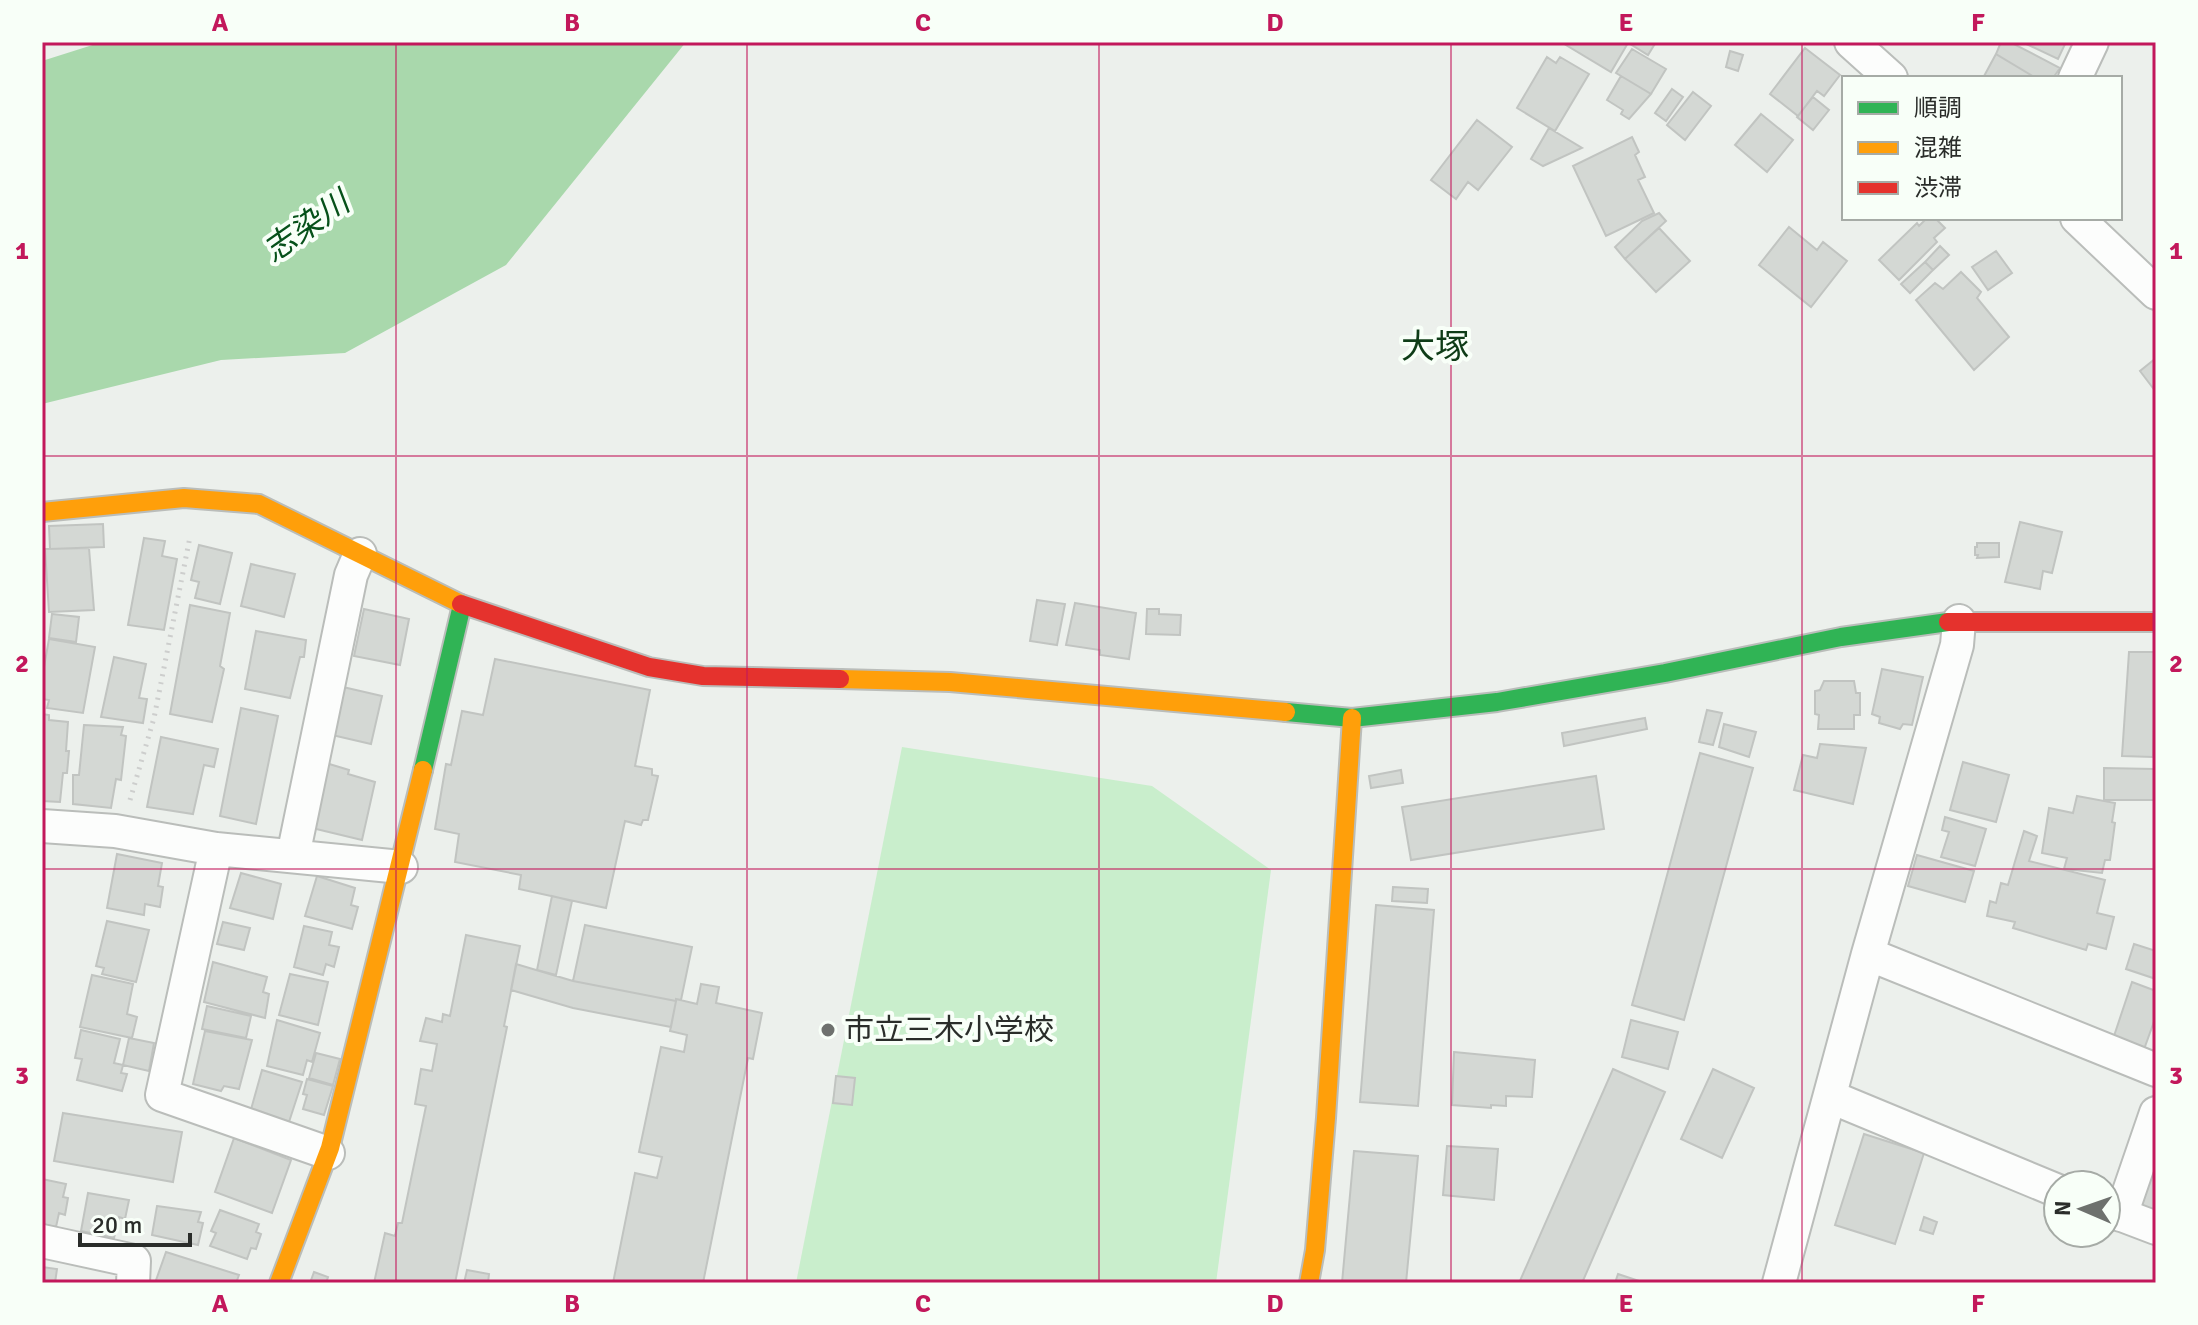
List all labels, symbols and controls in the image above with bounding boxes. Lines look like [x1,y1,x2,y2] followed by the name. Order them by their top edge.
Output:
[212,7,229,39] text: A
[564,7,580,39] text: B
[915,7,931,39] text: C
[1266,7,1284,39] text: D
[1619,7,1633,39] text: E
[1971,7,1985,39] text: F
[1842,76,2122,220] legend
[1914,93,1962,123] text: 順調
[1914,133,1962,163] text: 混雑
[1914,173,1962,203] text: 渋滞
[256,181,359,270] water label: 志染川
[15,235,29,267] text: 1
[2169,235,2183,267] text: 1
[1401,326,1469,368] district label: 大塚
[15,648,29,680] text: 2
[2169,648,2183,680] text: 2
[844,1012,1054,1049] place label: 市立三木小学校
[819,1021,837,1039] marker: 市立三木小学校
[15,1060,29,1092] text: 3
[2169,1060,2183,1092] text: 3
[2042,1169,2122,1249] north arrow
[80,1197,190,1247] scale bar
[2049,1200,2076,1216] text: N
[92,1210,142,1240] text: 20 m
[212,1288,229,1320] text: A
[564,1288,580,1320] text: B
[915,1288,931,1320] text: C
[1266,1288,1284,1320] text: D
[1619,1288,1633,1320] text: E
[1971,1288,1985,1320] text: F

